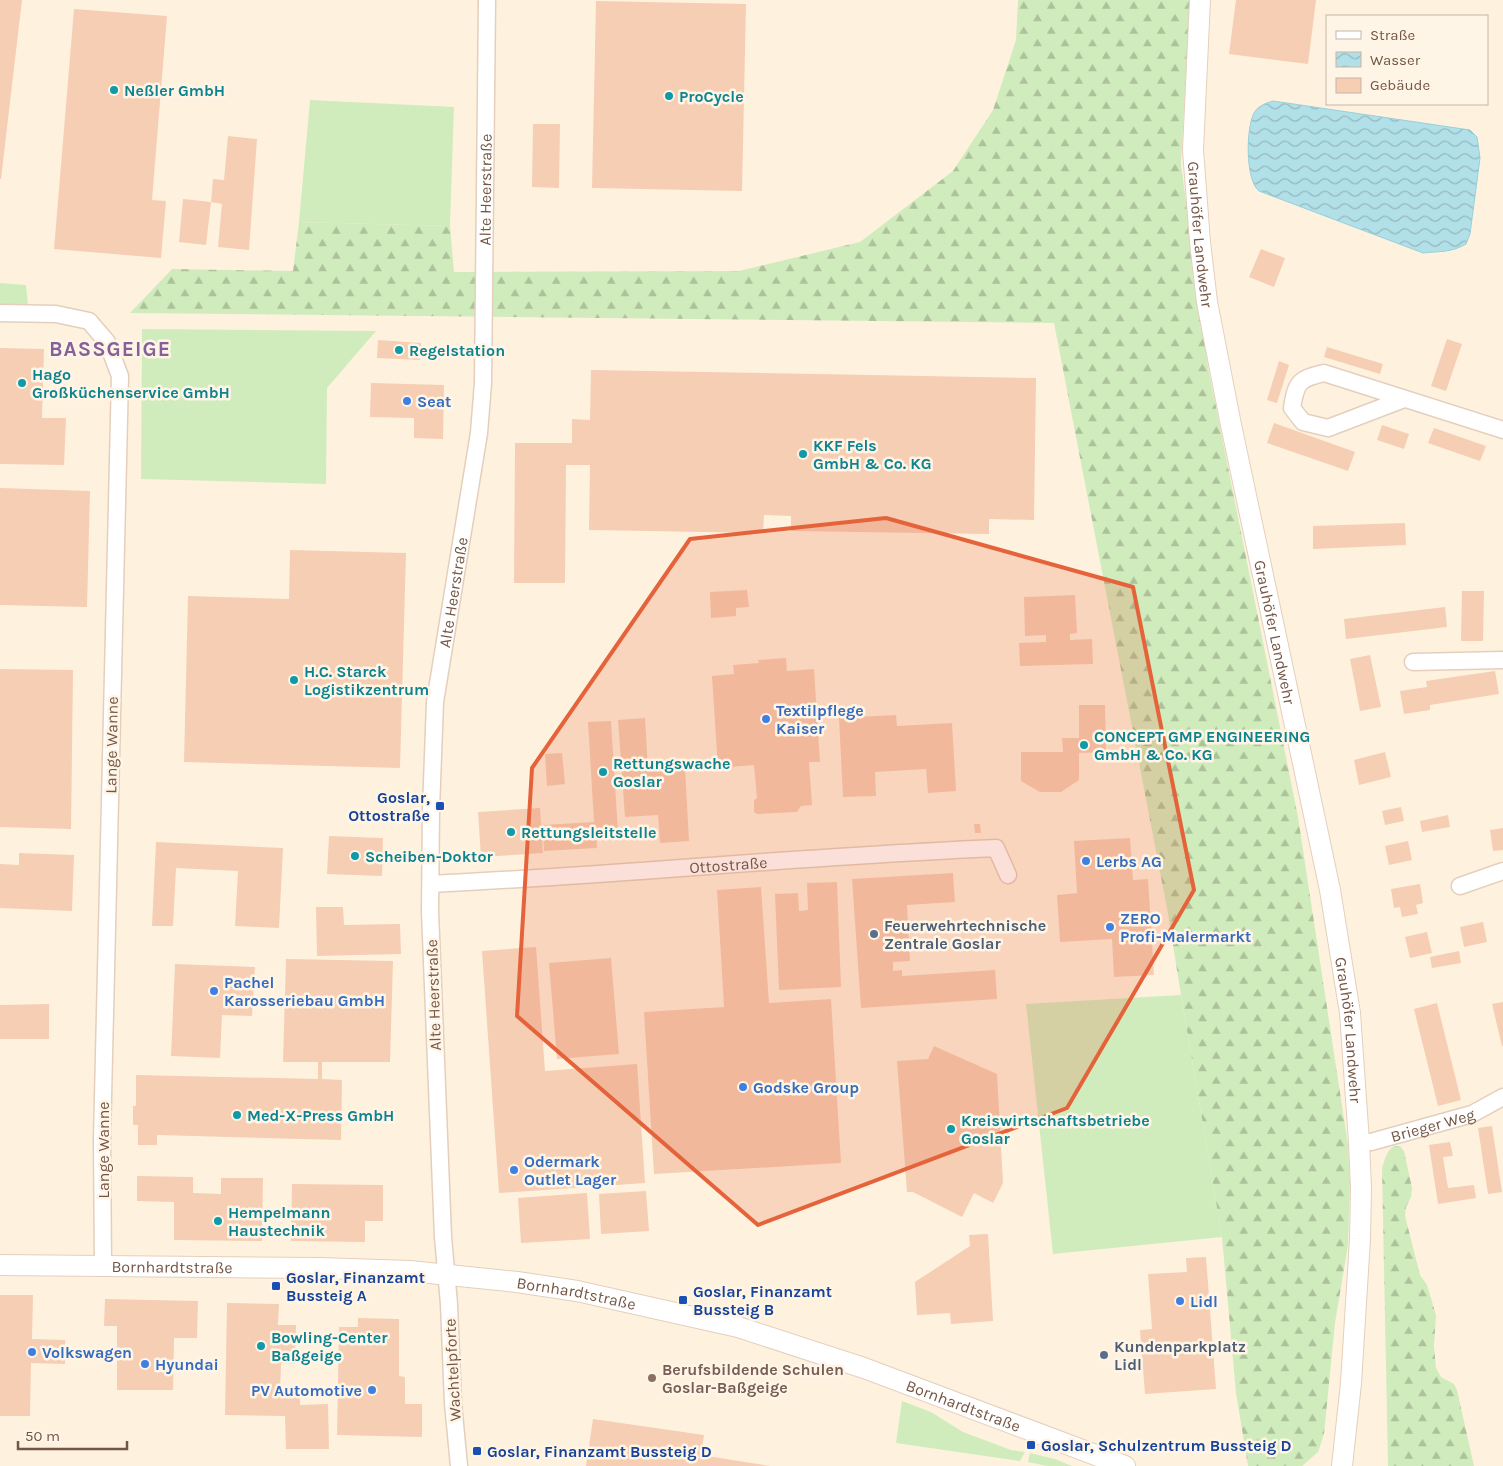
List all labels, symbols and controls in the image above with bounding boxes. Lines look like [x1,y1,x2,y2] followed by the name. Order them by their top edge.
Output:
[1326,15,1488,105] legend
[1370,26,1415,44] text: Straße
[1370,51,1421,69] text: Wasser
[1370,76,1430,94] text: Gebäude
[124,81,225,100] place label: Neßler GmbH
[108,84,120,96] marker: Neßler GmbH
[679,87,744,106] place label: ProCycle
[663,90,675,102] marker: ProCycle
[475,134,496,246] street label: Alte Heerstraße
[1184,161,1217,310] street label: Grauhöfer Landwehr
[49,337,171,361] district label: BASSGEIGE
[409,341,505,360] place label: Regelstation
[393,344,405,356] marker: Regelstation
[32,365,230,402] place label: Hago Großküchenservice GmbH
[16,377,28,389] marker: Hago Großküchenservice GmbH
[417,392,451,411] place label: Seat
[401,395,413,407] marker: Seat
[813,436,932,473] place label: KKF Fels GmbH & Co. KG
[797,448,809,460] marker: KKF Fels GmbH & Co. KG
[435,536,472,649] street label: Alte Heerstraße
[1250,558,1299,706] street label: Grauhöfer Landwehr
[304,662,429,699] place label: H.C. Starck Logistikzentrum
[288,674,300,686] marker: H.C. Starck Logistikzentrum
[101,696,122,794] street label: Lange Wanne
[776,701,864,738] place label: Textilpflege Kaiser
[760,713,772,725] marker: Textilpflege Kaiser
[1094,727,1310,764] place label: CONCEPT GMP ENGINEERING GmbH & Co. KG
[1078,739,1090,751] marker: CONCEPT GMP ENGINEERING GmbH & Co. KG
[613,754,731,791] place label: Rettungswache Goslar
[597,766,609,778] marker: Rettungswache Goslar
[348,788,430,825] place label: Goslar, Ottostraße
[434,800,446,812] marker: Goslar, Ottostraße
[521,823,657,842] place label: Rettungsleitstelle
[505,826,517,838] marker: Rettungsleitstelle
[365,847,493,866] place label: Scheiben-Doktor
[349,850,361,862] marker: Scheiben-Doktor
[1096,852,1162,871] place label: Lerbs AG
[689,853,768,877] street label: Ottostraße
[1080,855,1092,867] marker: Lerbs AG
[1120,909,1251,946] place label: ZERO Profi-Malermarkt
[884,916,1046,953] place label: Feuerwehrtechnische Zentrale Goslar
[1104,921,1116,933] marker: ZERO Profi-Malermarkt
[868,928,880,940] marker: Feuerwehrtechnische Zentrale Goslar
[422,939,445,1051] street label: Alte Heerstraße
[1331,956,1365,1104] street label: Grauhöfer Landwehr
[224,973,385,1010] place label: Pachel Karosseriebau GmbH
[208,985,220,997] marker: Pachel Karosseriebau GmbH
[753,1078,859,1097] place label: Godske Group
[737,1081,749,1093] marker: Godske Group
[94,1101,113,1199] street label: Lange Wanne
[1389,1105,1477,1146] street label: Brieger Weg
[247,1106,394,1125] place label: Med-X-Press GmbH
[231,1109,243,1121] marker: Med-X-Press GmbH
[961,1111,1150,1148] place label: Kreiswirtschaftsbetriebe Goslar
[945,1123,957,1135] marker: Kreiswirtschaftsbetriebe Goslar
[524,1152,617,1189] place label: Odermark Outlet Lager
[508,1164,520,1176] marker: Odermark Outlet Lager
[228,1203,331,1240] place label: Hempelmann Haustechnik
[212,1215,224,1227] marker: Hempelmann Haustechnik
[111,1257,233,1277] street label: Bornhardtstraße
[286,1268,425,1305] place label: Goslar, Finanzamt Bussteig A
[515,1273,638,1314] street label: Bornhardtstraße
[270,1280,282,1292] marker: Goslar, Finanzamt Bussteig A
[693,1282,832,1319] place label: Goslar, Finanzamt Bussteig B
[1190,1292,1218,1311] place label: Lidl
[677,1294,689,1306] marker: Goslar, Finanzamt Bussteig B
[1174,1295,1186,1307] marker: Lidl
[440,1318,465,1422] street label: Wachtelpforte
[271,1328,388,1365] place label: Bowling-Center Baßgeige
[1114,1337,1246,1374] place label: Kundenparkplatz Lidl
[255,1340,267,1352] marker: Bowling-Center Baßgeige
[42,1343,132,1362] place label: Volkswagen
[26,1346,38,1358] marker: Volkswagen
[1098,1349,1110,1361] marker: Kundenparkplatz Lidl
[155,1355,219,1374] place label: Hyundai
[139,1358,151,1370] marker: Hyundai
[662,1360,844,1397] place label: Berufsbildende Schulen Goslar-Baßgeige
[646,1372,658,1384] marker: Berufsbildende Schulen Goslar-Baßgeige
[903,1376,1023,1436] street label: Bornhardtstraße
[251,1381,362,1400] place label: PV Automotive
[366,1384,378,1396] marker: PV Automotive
[18,1418,126,1450] scale bar
[25,1427,60,1445] text: 50 m
[1041,1436,1291,1455] place label: Goslar, Schulzentrum Bussteig D
[1025,1439,1037,1451] marker: Goslar, Schulzentrum Bussteig D
[487,1442,712,1461] place label: Goslar, Finanzamt Bussteig D
[471,1445,483,1457] marker: Goslar, Finanzamt Bussteig D

